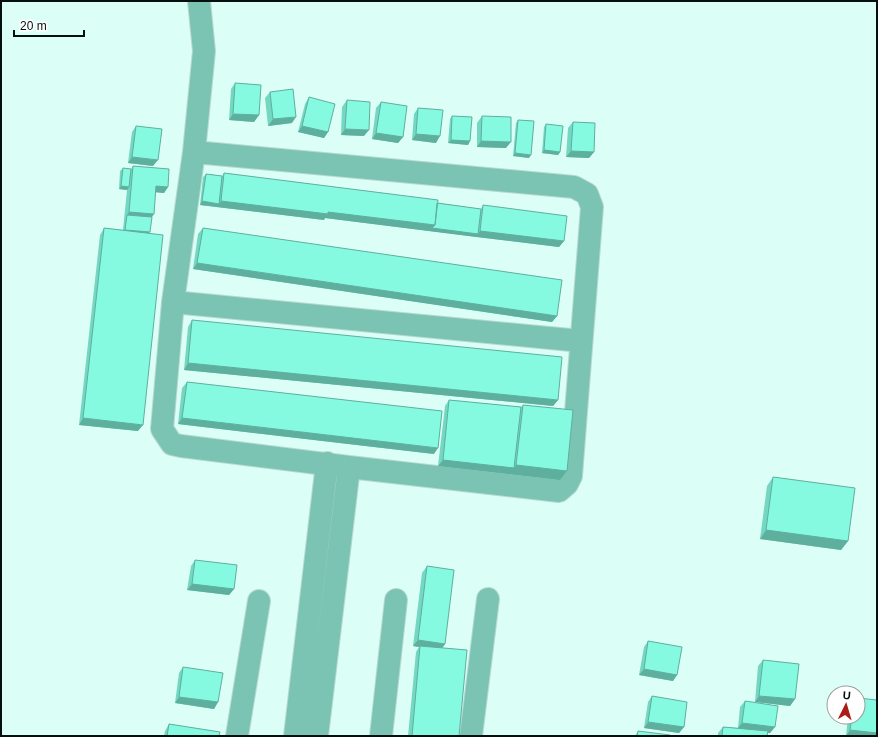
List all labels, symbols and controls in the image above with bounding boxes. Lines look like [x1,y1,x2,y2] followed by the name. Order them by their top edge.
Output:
[14,12,84,38] scale bar
[20,19,47,33] text: 20 m
[826,685,866,725] north arrow
[842,689,851,701] text: U

